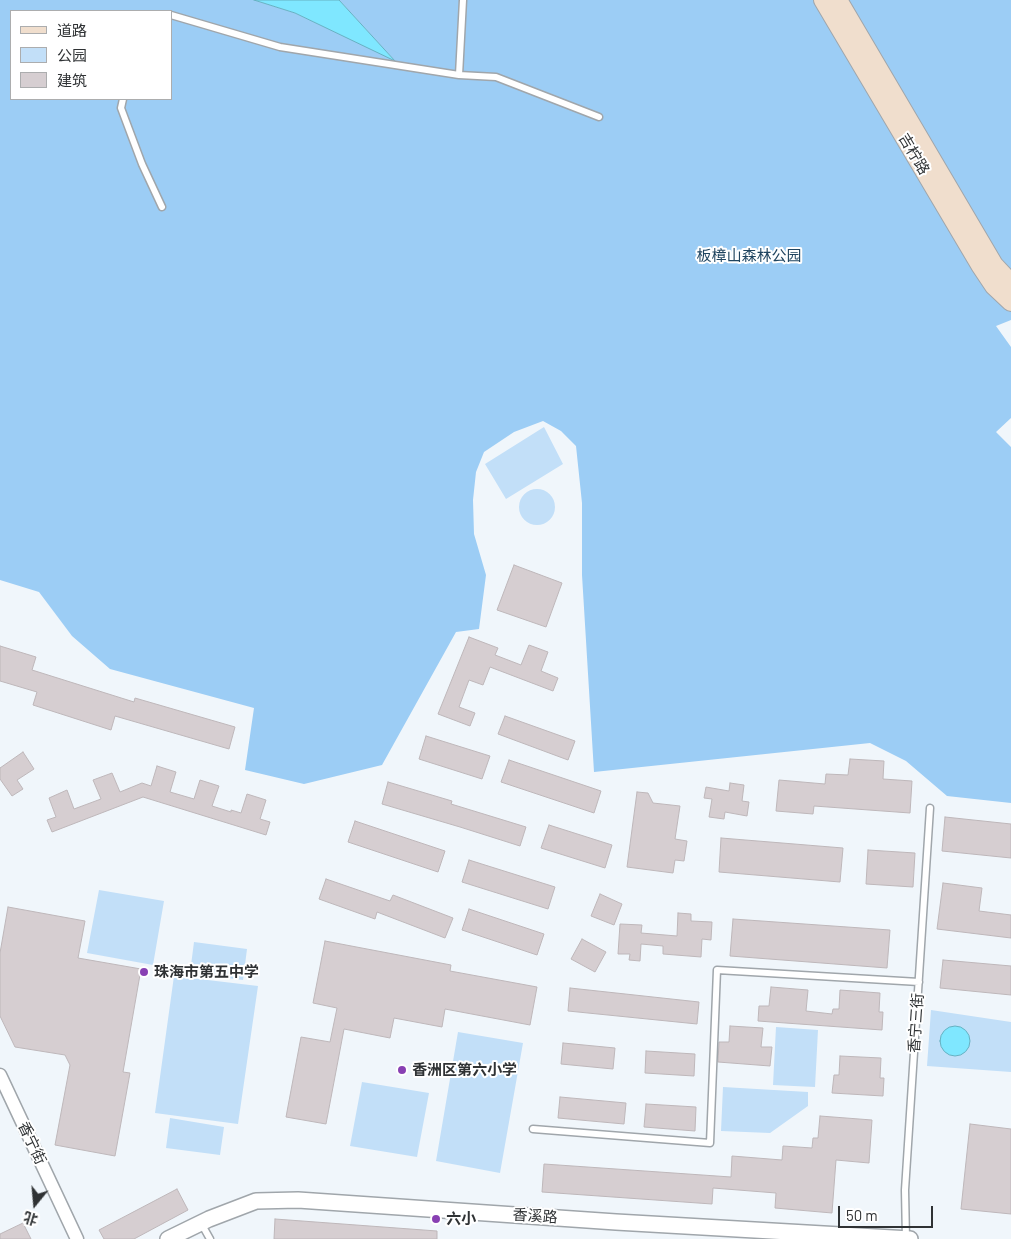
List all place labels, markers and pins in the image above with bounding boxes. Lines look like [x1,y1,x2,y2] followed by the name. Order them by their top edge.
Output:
[154,963,259,981] place label: 珠海市第五中学
[138,966,150,978] marker: 珠海市第五中学
[412,1061,517,1079] place label: 香洲区第六小学
[396,1064,408,1076] marker: 香洲区第六小学
[446,1210,476,1228] place label: 六小
[430,1213,442,1225] marker: 六小

